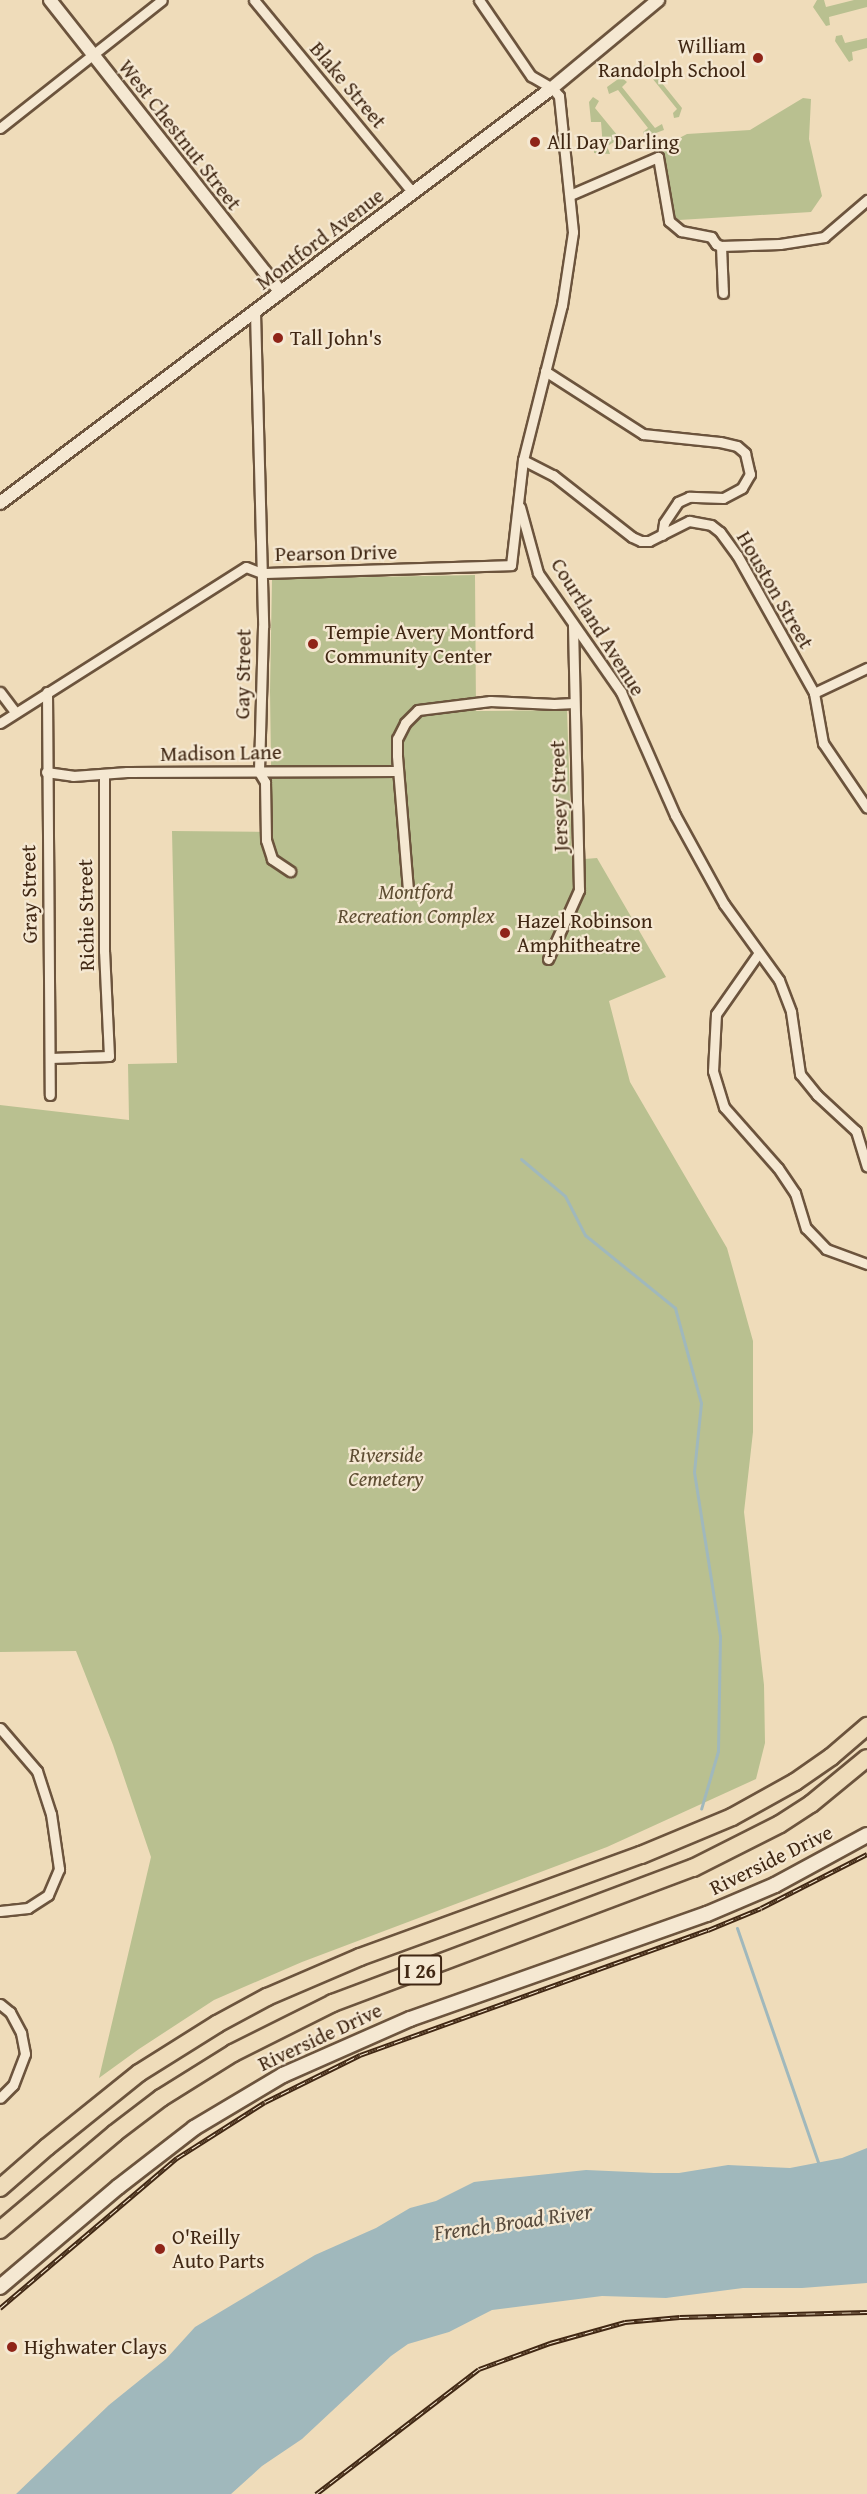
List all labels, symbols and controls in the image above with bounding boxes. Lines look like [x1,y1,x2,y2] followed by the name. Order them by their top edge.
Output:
[598,33,746,83] place label: William Randolph School
[304,36,392,134] street label: Blake Street
[751,51,765,65] marker: William Randolph School
[113,55,247,215] street label: West Chestnut Street
[547,129,679,155] place label: All Day Darling
[528,135,542,149] marker: All Day Darling
[251,183,389,295] street label: Montford Avenue
[290,325,382,351] place label: Tall John's
[271,331,285,345] marker: Tall John's
[731,527,819,653] street label: Houston Street
[275,539,397,567] street label: Pearson Drive
[546,554,650,700] street label: Courtland Avenue
[325,619,534,669] place label: Tempie Avery Montford Community Center
[230,629,256,719] street label: Gay Street
[306,637,320,651] marker: Tempie Avery Montford Community Center
[160,739,282,767] street label: Madison Lane
[544,740,574,852] street label: Jersey Street
[16,844,42,944] street label: Gray Street
[72,859,100,971] street label: Richie Street
[337,879,495,929] park label: Montford Recreation Complex
[517,908,653,958] place label: Hazel Robinson Amphitheatre
[498,926,512,940] marker: Hazel Robinson Amphitheatre
[348,1442,424,1492] park label: Riverside Cemetery
[705,1819,837,1901] street label: Riverside Drive
[398,1953,442,1987] road number: I 26
[254,1997,386,2077] street label: Riverside Drive
[432,2198,594,2246] water label: French Broad River
[172,2224,264,2274] place label: O'Reilly Auto Parts
[153,2242,167,2256] marker: O'Reilly Auto Parts
[24,2334,167,2360] place label: Highwater Clays
[5,2340,19,2354] marker: Highwater Clays

